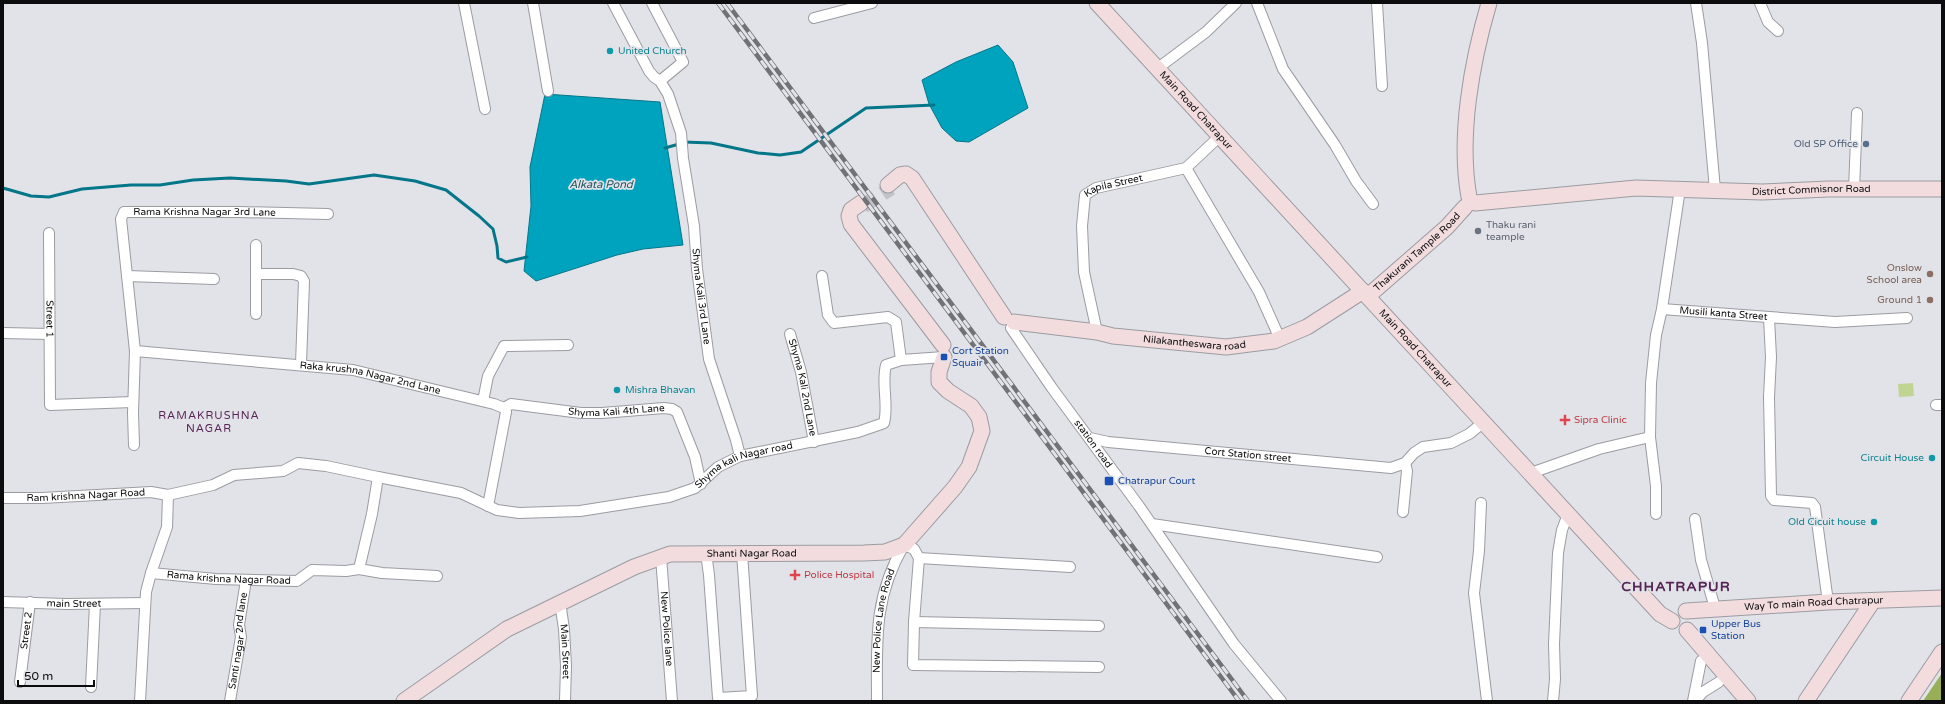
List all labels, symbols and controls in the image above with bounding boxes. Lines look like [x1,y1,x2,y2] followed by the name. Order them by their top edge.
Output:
[618,45,687,57] place label: United Church
[605,46,615,56] marker: United Church
[1157,69,1235,152] street label: Main Road Chatrapur
[1794,138,1858,150] place label: Old SP Office
[1861,139,1871,149] marker: Old SP Office
[1082,172,1144,200] street label: Kapila Street
[569,178,635,191] water label: Alkata Pond
[1752,183,1871,198] street label: District Commisnor Road
[133,206,276,219] street label: Rama Krishna Nagar 3rd Lane
[1371,210,1463,294] street label: Thakurani Tample Road
[1486,219,1536,243] place label: Thaku rani teample
[1473,226,1483,236] marker: Thaku rani teample
[690,248,713,345] street label: Shyma Kali 3rd Lane
[1867,262,1922,286] place label: Onslow School area
[1925,269,1935,279] marker: Onslow School area
[1877,294,1922,306] place label: Ground 1
[1925,295,1935,305] marker: Ground 1
[43,300,56,338] street label: Street 1
[1679,304,1768,323] street label: Musili kanta Street
[1376,307,1455,390] street label: Main Road Chatrapur
[1143,333,1247,353] street label: Nilakantheswara road
[786,337,819,437] street label: Shyma Kali 2nd Lane
[952,345,1009,369] place label: Cort Station Squair
[939,352,949,362] marker: Cort Station Squair
[299,359,442,397] street label: Raka krushna Nagar 2nd Lane
[625,384,695,396] place label: Mishra Bhavan
[612,385,622,395] marker: Mishra Bhavan
[567,402,665,419] street label: Shyma Kali 4th Lane
[158,409,260,435] district label: RAMAKRUSHNA NAGAR
[1559,414,1571,426] marker: Sipra Clinic
[1574,414,1627,426] place label: Sipra Clinic
[1071,417,1115,470] street label: station road
[693,439,794,491] street label: Shyma kali Nagar road
[1204,445,1292,465] street label: Cort Station street
[1861,452,1924,464] place label: Circuit House
[1927,453,1937,463] marker: Circuit House
[1103,475,1115,487] marker: Chatrapur Court
[1118,475,1195,487] place label: Chatrapur Court
[27,486,146,504] street label: Ram krishna Nagar Road
[1788,516,1866,528] place label: Old Cicuit house
[1869,517,1879,527] marker: Old Cicuit house
[707,547,797,560] street label: Shanti Nagar Road
[871,567,898,673] street label: New Police Lane Road
[166,568,291,587] street label: Rama krishna Nagar Road
[789,569,801,581] marker: Police Hospital
[804,569,874,581] place label: Police Hospital
[1621,578,1731,595] district label: CHHATRAPUR
[226,591,250,690] street label: Santi nagar 2nd lane
[658,591,675,667] street label: New Police lane
[1744,594,1884,613] street label: Way To main Road Chatrapur
[46,597,102,610] street label: main Street
[18,611,35,650] street label: Street 2
[1711,618,1761,642] place label: Upper Bus Station
[557,623,572,680] street label: Main Street
[1698,625,1708,635] marker: Upper Bus Station
[18,662,94,688] scale bar
[24,669,53,683] text: 50 m

